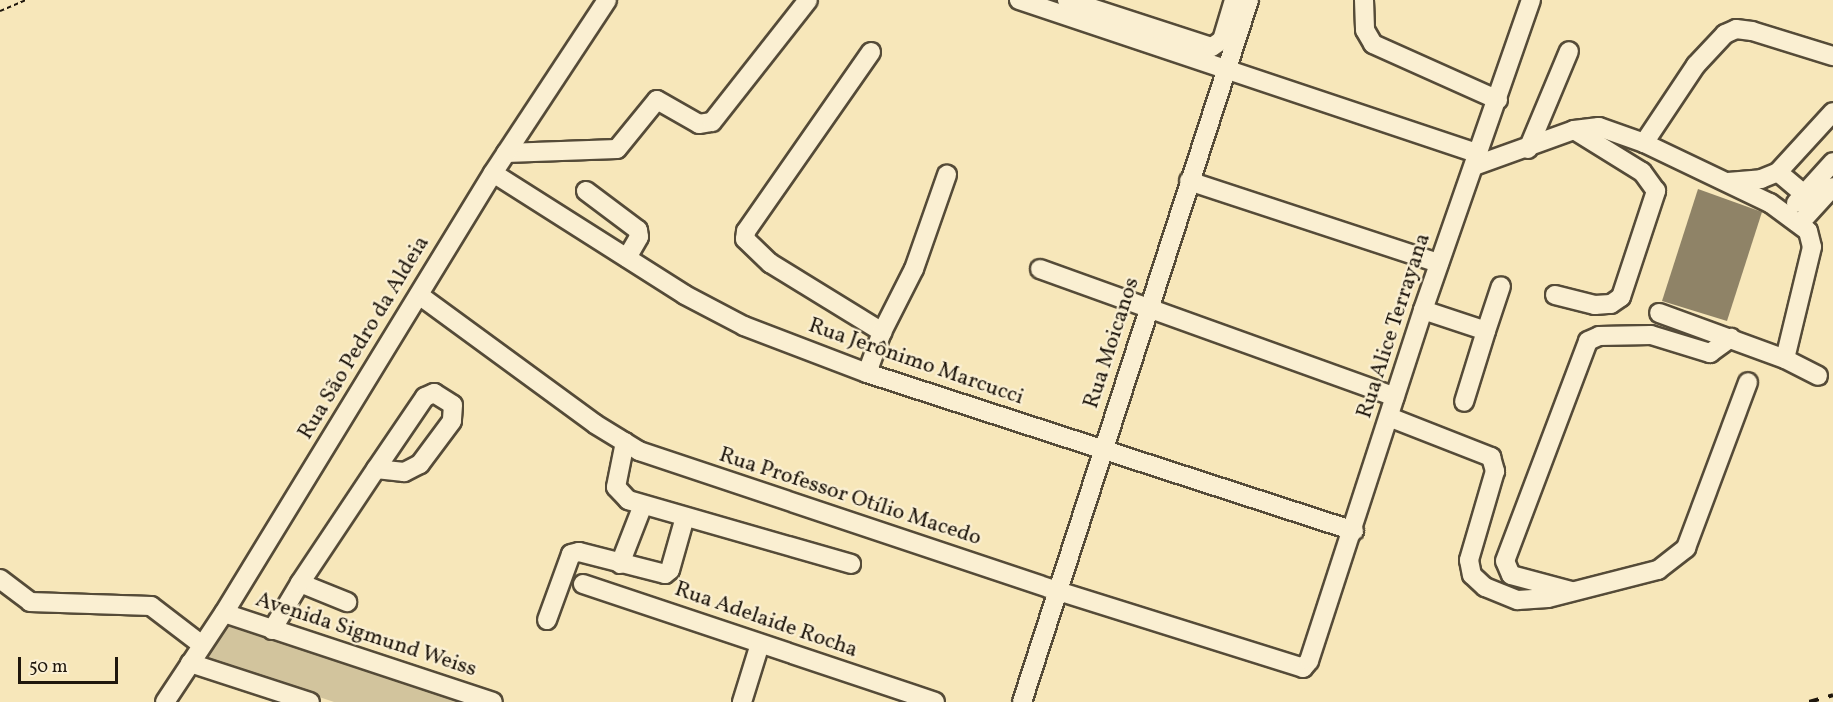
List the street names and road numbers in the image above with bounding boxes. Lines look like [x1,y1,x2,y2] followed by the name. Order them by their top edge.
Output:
[1352,230,1436,422] street label: Rua Alice Terrayana
[293,231,435,445] street label: Rua São Pedro da Aldeia
[1078,274,1146,412] street label: Rua Moicanos
[805,313,1027,411] street label: Rua Jerônimo Marcucci
[716,442,984,552] street label: Rua Professor Otílio Macedo
[671,576,861,664] street label: Rua Adelaide Rocha
[252,587,480,683] street label: Avenida Sigmund Weiss

